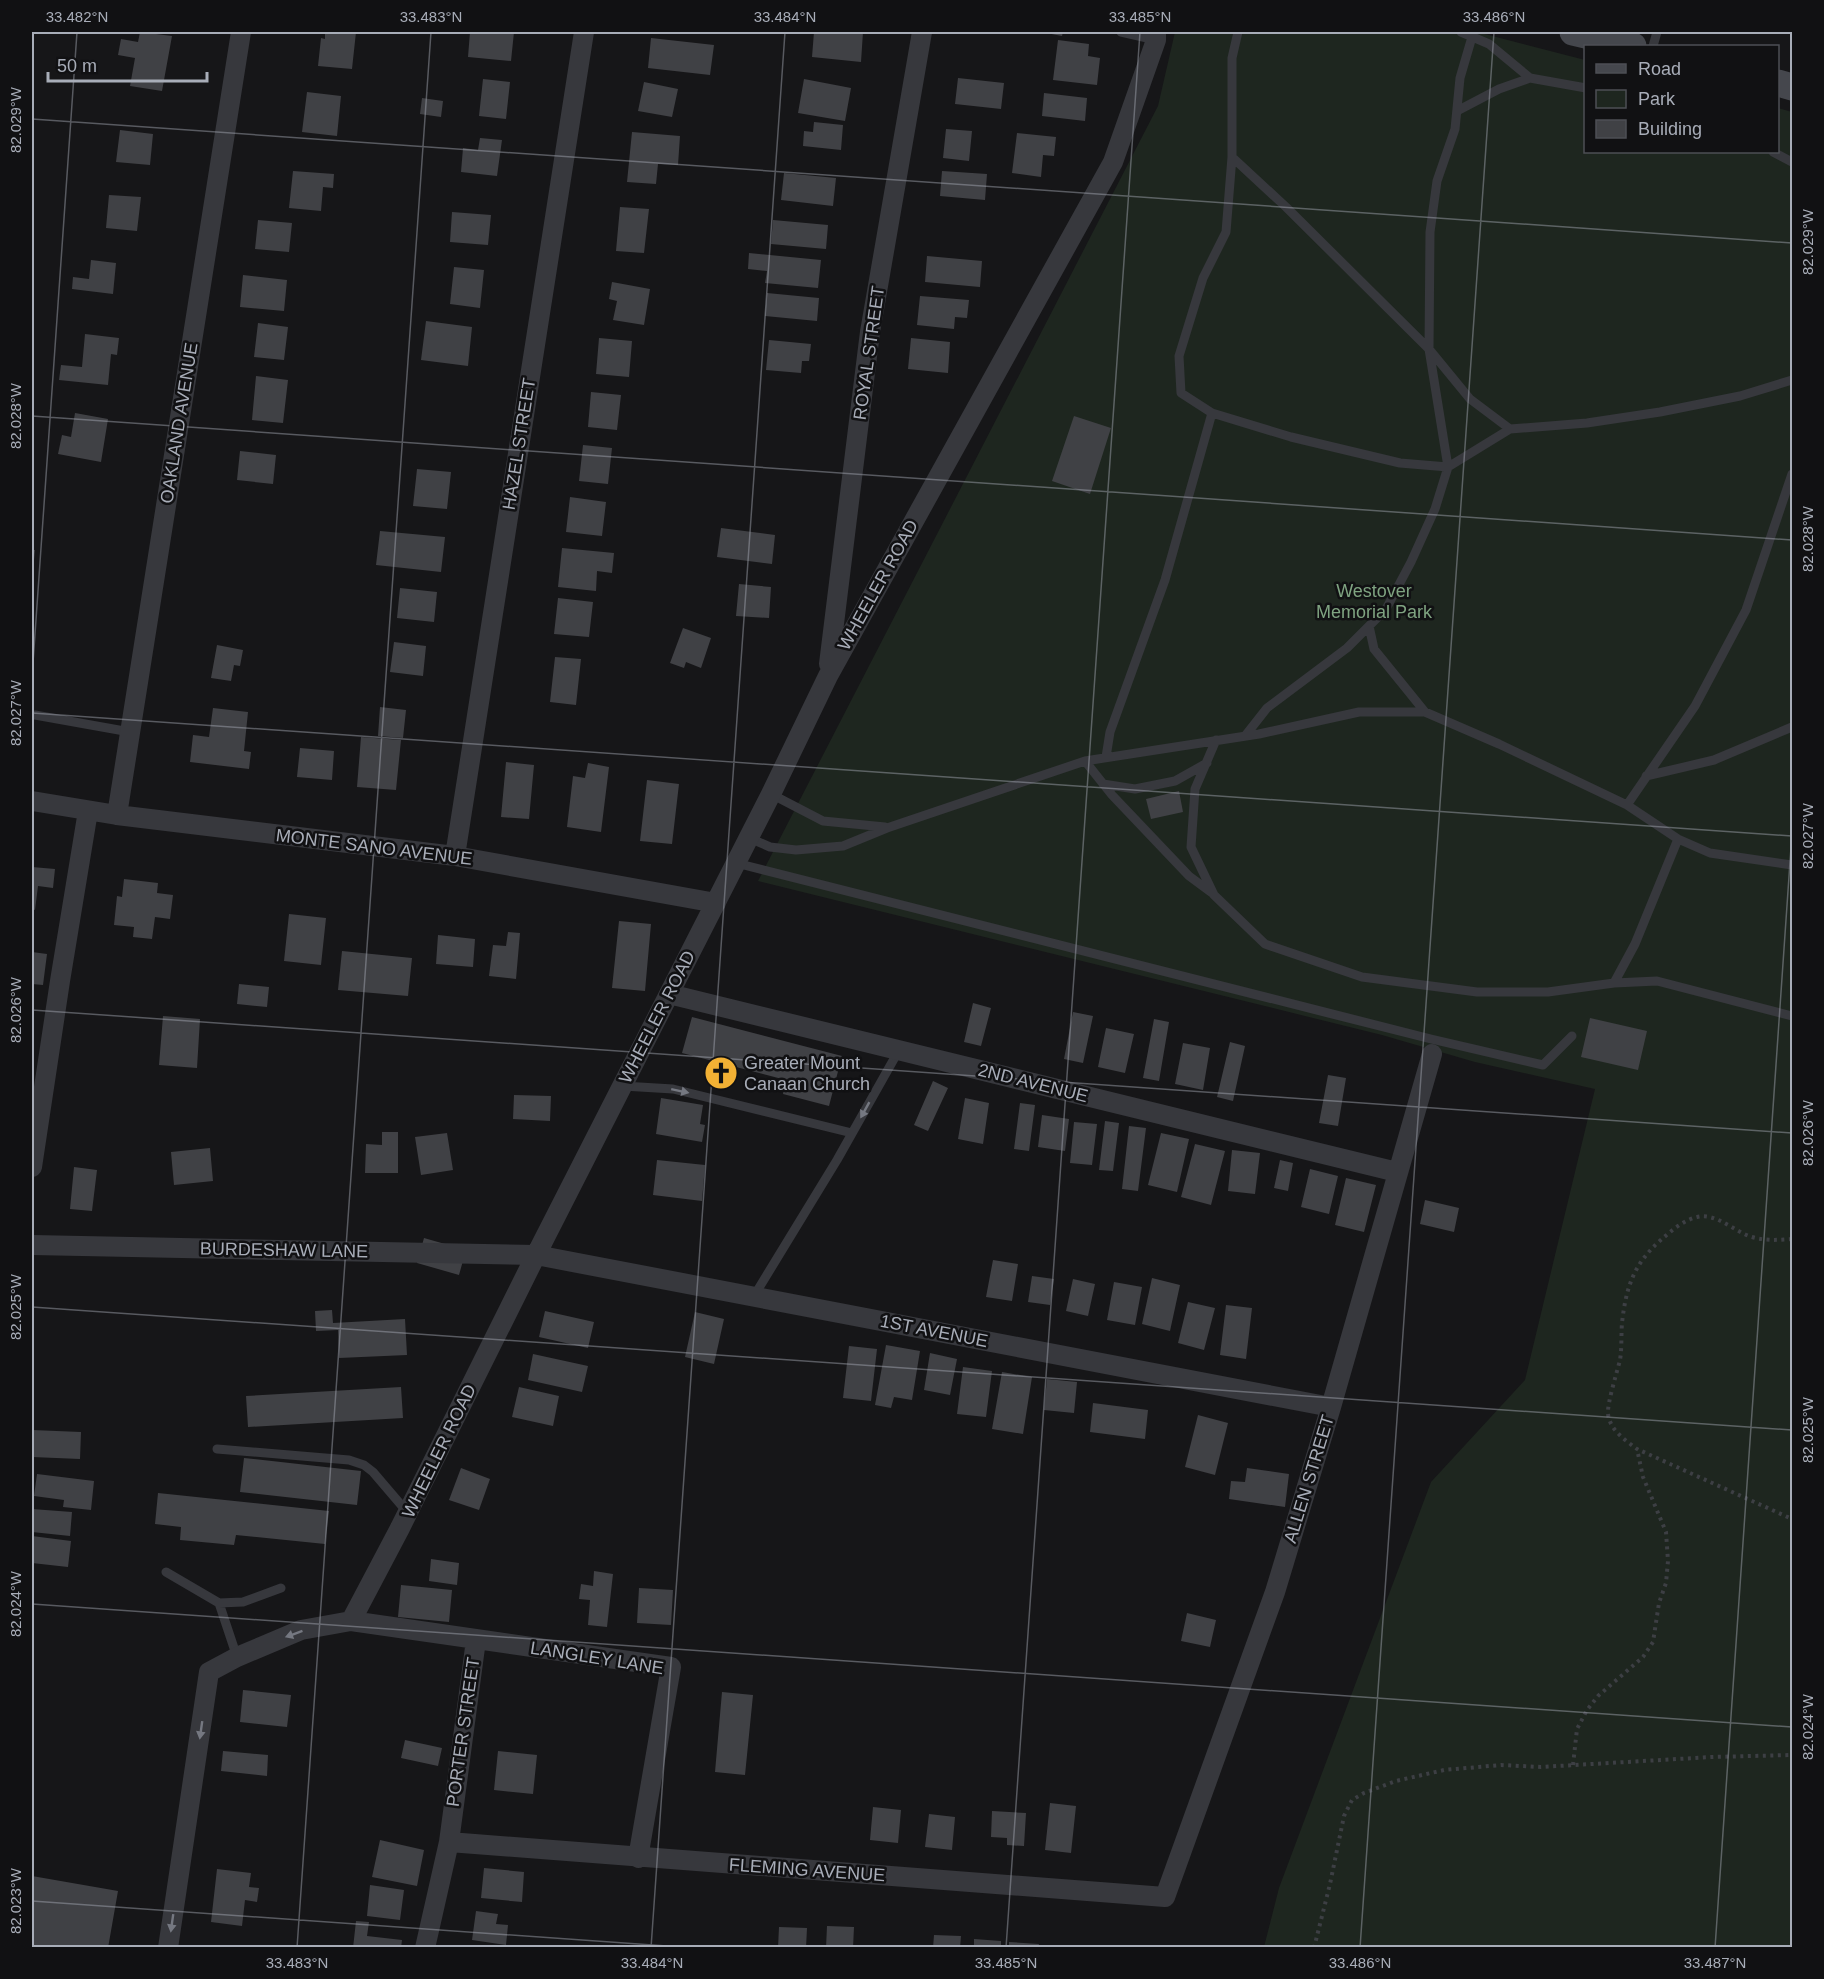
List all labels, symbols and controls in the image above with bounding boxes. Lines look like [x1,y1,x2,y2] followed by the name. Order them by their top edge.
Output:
[46,8,108,25] text: 33.482°N
[400,8,462,25] text: 33.483°N
[754,8,816,25] text: 33.484°N
[1109,8,1171,25] text: 33.485°N
[1463,8,1525,25] text: 33.486°N
[48,45,207,83] scale bar
[1584,45,1779,153] legend
[57,56,97,76] text: 50 m
[1638,59,1681,79] text: Road
[7,86,24,153] text: 82.029°W
[1638,89,1676,109] text: Park
[1638,119,1702,139] text: Building
[1799,208,1816,275] text: 82.029°W
[850,285,888,421] street label: ROYAL STREET
[156,341,202,505] street label: OAKLAND AVENUE
[499,377,539,511] street label: HAZEL STREET
[7,382,24,449] text: 82.028°W
[1799,505,1816,572] text: 82.028°W
[834,516,922,654] street label: WHEELER ROAD
[1316,581,1433,622] park label: Westover Memorial Park
[7,679,24,746] text: 82.027°W
[1799,802,1816,869] text: 82.027°W
[275,825,473,869] street label: MONTE SANO AVENUE
[615,947,699,1087] street label: WHEELER ROAD
[7,976,24,1043] text: 82.026°W
[744,1053,870,1094] place label: Greater Mount Canaan Church
[703,1055,739,1091] church icon: Greater Mount Canaan Church
[976,1060,1090,1106] street label: 2ND AVENUE
[671,1087,690,1096] one-way arrow
[1799,1099,1816,1166] text: 82.026°W
[860,1102,870,1119] one-way arrow
[200,1239,368,1261] street label: BURDESHAW LANE
[7,1273,24,1340] text: 82.025°W
[878,1311,990,1351] street label: 1ST AVENUE
[398,1381,480,1521] street label: WHEELER ROAD
[1799,1396,1816,1463] text: 82.025°W
[1280,1412,1338,1546] street label: ALLEN STREET
[7,1570,24,1637] text: 82.024°W
[284,1629,302,1639] one-way arrow
[529,1638,665,1678] street label: LANGLEY LANE
[443,1656,483,1808] street label: PORTER STREET
[1799,1693,1816,1760] text: 82.024°W
[196,1721,205,1740] one-way arrow
[728,1855,886,1885] street label: FLEMING AVENUE
[7,1867,24,1934] text: 82.023°W
[167,1914,176,1933] one-way arrow
[266,1954,328,1971] text: 33.483°N
[621,1954,683,1971] text: 33.484°N
[975,1954,1037,1971] text: 33.485°N
[1329,1954,1391,1971] text: 33.486°N
[1684,1954,1746,1971] text: 33.487°N

